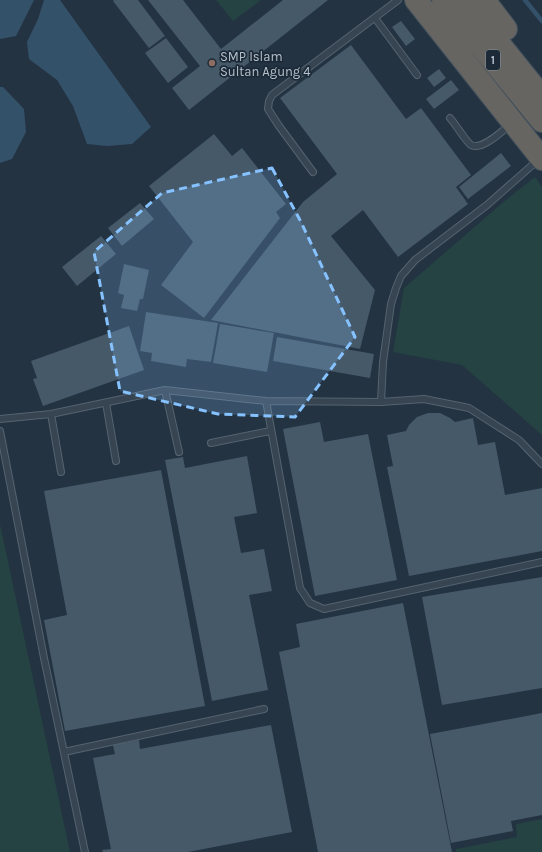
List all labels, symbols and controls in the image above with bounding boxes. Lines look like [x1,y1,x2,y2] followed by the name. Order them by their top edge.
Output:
[220,49,311,79] place label: SMP Islam Sultan Agung 4
[486,50,500,70] road number: 1
[207,58,217,68] marker: SMP Islam Sultan Agung 4

